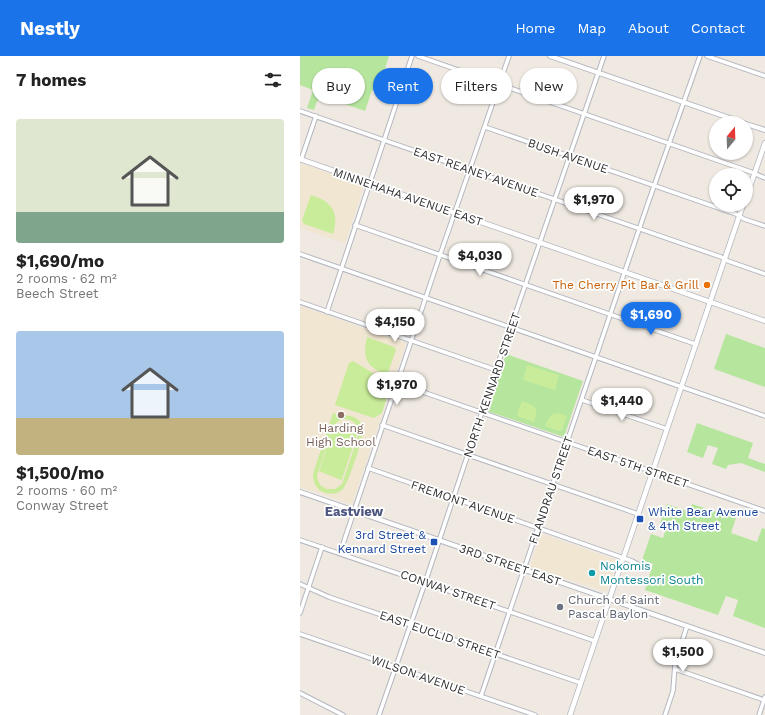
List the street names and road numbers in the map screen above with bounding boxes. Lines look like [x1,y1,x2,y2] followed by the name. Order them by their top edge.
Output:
[526,136,610,176] street label: BUSH AVENUE
[412,144,541,200] street label: EAST REANEY AVENUE
[331,165,485,229] street label: MINNEHAHA AVENUE EAST
[461,311,523,459] street label: NORTH KENNARD STREET
[526,434,576,546] street label: FLANDRAU STREET
[586,443,690,491] street label: EAST 5TH STREET
[409,478,517,526] street label: FREMONT AVENUE
[457,541,563,589] street label: 3RD STREET EAST
[399,567,497,613] street label: CONWAY STREET
[378,608,502,662] street label: EAST EUCLID STREET
[369,652,467,698] street label: WILSON AVENUE

